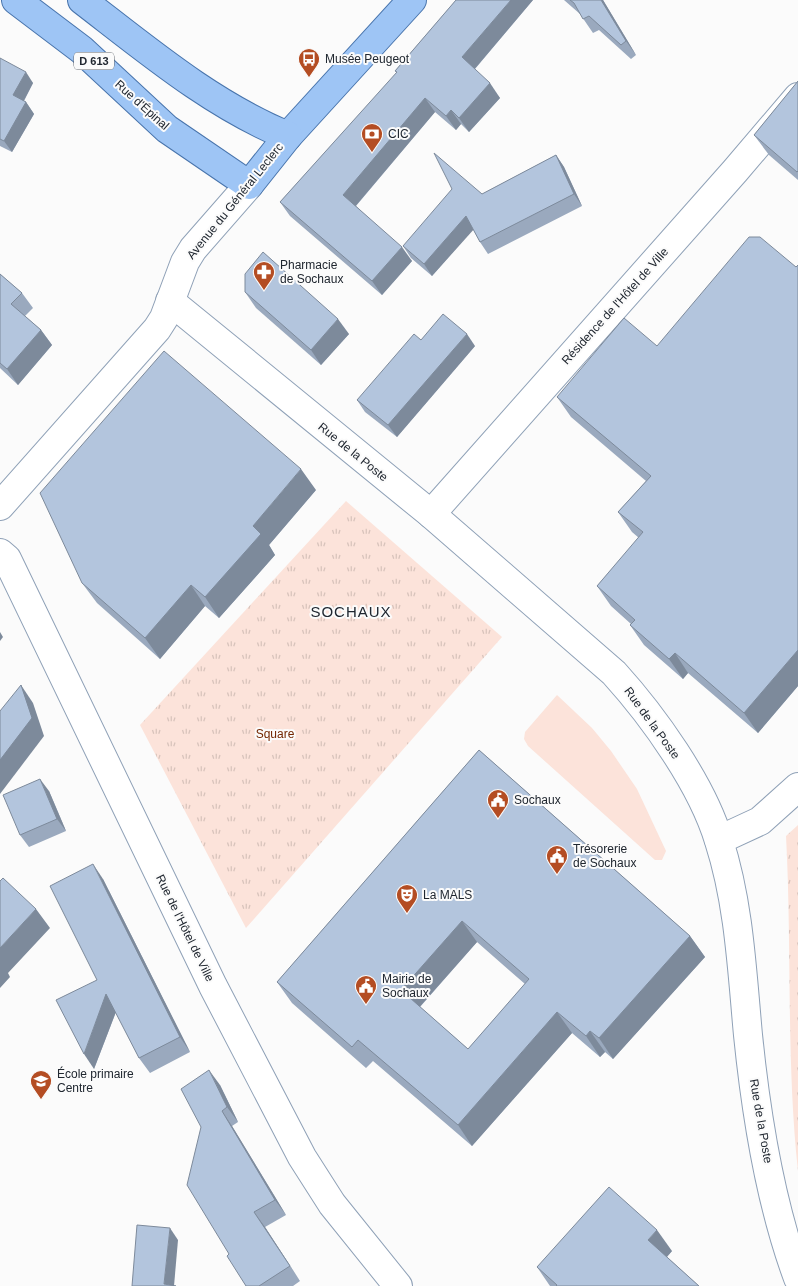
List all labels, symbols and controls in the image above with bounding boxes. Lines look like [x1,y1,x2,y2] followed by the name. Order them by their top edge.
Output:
[297,47,321,78] bus stop icon: Musée Peugeot
[74,52,114,70] road number: D 613
[325,52,410,66] place label: Musée Peugeot
[112,76,172,133] street label: Rue d'Épinal
[360,122,384,153] bank icon: CIC
[388,127,409,141] place label: CIC
[184,140,286,262] street label: Avenue du Général Leclerc
[559,245,671,367] street label: Résidence de l'Hôtel de Ville
[280,258,343,286] place label: Pharmacie de Sochaux
[252,260,276,291] pharmacy icon: Pharmacie de Sochaux
[315,420,391,485] street label: Rue de la Poste
[310,603,392,620] district label: SOCHAUX
[621,684,683,762] street label: Rue de la Poste
[256,727,295,741] park label: Square
[486,788,510,819] public building icon: Sochaux
[514,793,561,807] place label: Sochaux
[573,842,636,870] place label: Trésorerie de Sochaux
[545,844,569,875] public building icon: Trésorerie de Sochaux
[153,872,217,984] street label: Rue de l'Hôtel de Ville
[395,883,419,914] theatre icon: La MALS
[423,888,472,902] place label: La MALS
[382,972,432,1000] place label: Mairie de Sochaux
[354,974,378,1005] public building icon: Mairie de Sochaux
[57,1066,134,1095] place label: École primaire Centre
[29,1069,53,1100] school or university icon: École primaire Centre
[747,1078,775,1165] street label: Rue de la Poste

